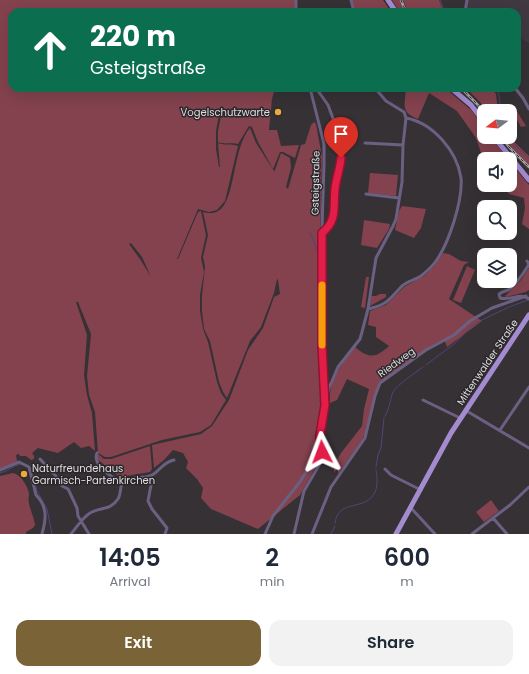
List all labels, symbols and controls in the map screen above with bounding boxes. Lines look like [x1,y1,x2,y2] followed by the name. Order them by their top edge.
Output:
[90,17,176,56] text: 220 m
[24,24,76,76] icon: ahead
[90,55,206,80] text: Gsteigstraße
[477,104,517,144] north arrow
[477,104,517,288] map controls
[181,105,270,120] place label: Vogelschutzwarte
[273,107,283,117] marker: Vogelschutzwarte
[324,117,358,158] pin
[330,123,352,145] icon: arrive
[307,151,324,215] street label: Gsteigstraße
[477,152,517,192] button: sound
[477,200,517,240] button: search
[477,248,517,288] button: layers
[453,316,522,408] street label: Mittenwalder Straße
[375,344,418,381] street label: Riedweg
[301,431,343,473] position arrow
[32,461,155,488] place label: Naturfreundehaus Garmisch-Partenkirchen
[19,469,29,479] marker: Naturfreundehaus Garmisch-Partenkirchen
[99,541,161,574] text: 14:05
[265,541,279,574] text: 2
[384,541,430,574] text: 600
[109,572,150,591] text: Arrival
[260,572,285,591] text: min
[400,572,414,591] text: m
[16,620,261,666] button: Exit
[269,620,513,666] button: Share

